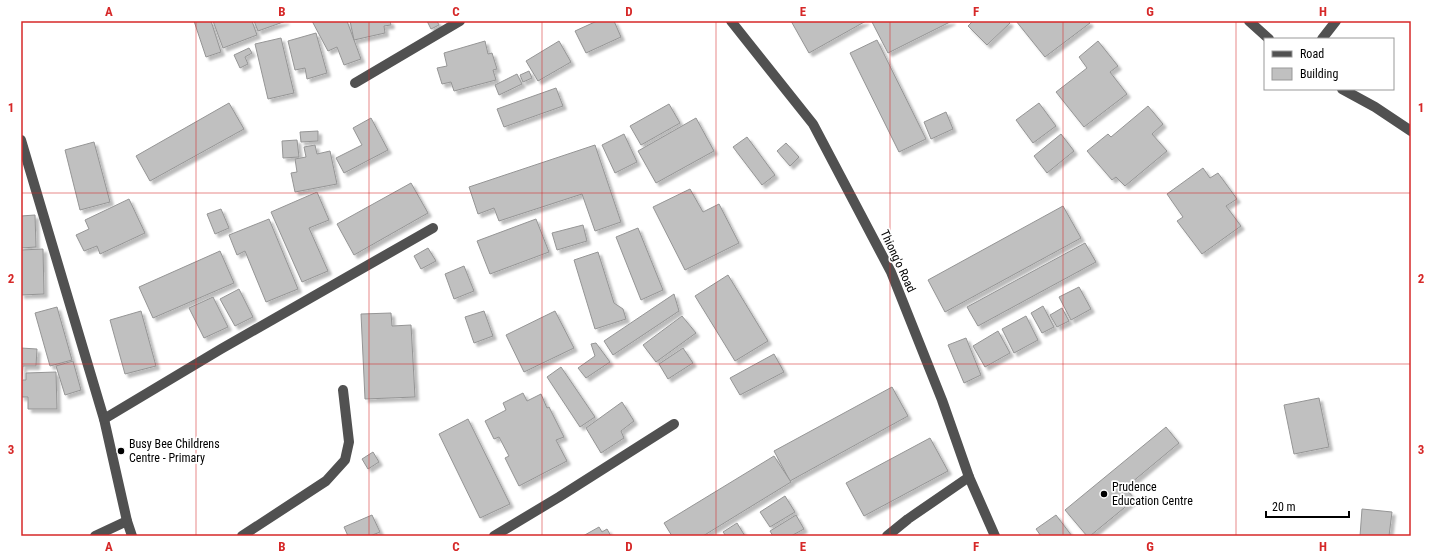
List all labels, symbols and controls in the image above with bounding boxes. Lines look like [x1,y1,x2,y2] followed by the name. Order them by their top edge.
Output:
[105,4,113,19] text: A
[278,4,286,19] text: B
[452,4,460,19] text: C
[625,4,633,19] text: D
[800,4,807,19] text: E
[973,4,979,19] text: F
[1146,4,1154,19] text: G
[1319,4,1327,19] text: H
[1264,38,1394,90] legend
[1300,47,1324,61] text: Road
[1300,67,1338,81] text: Building
[8,100,14,115] text: 1
[1418,100,1424,115] text: 1
[877,228,919,294] street label: Thiong'o Road
[8,271,15,286] text: 2
[1418,271,1425,286] text: 2
[129,437,220,465] place label: Busy Bee Childrens Centre - Primary
[8,442,14,457] text: 3
[1418,442,1424,457] text: 3
[116,446,126,456] marker: Busy Bee Childrens Centre - Primary
[1112,480,1193,508] place label: Prudence Education Centre
[1099,489,1109,499] marker: Prudence Education Centre
[1266,493,1349,519] scale bar
[1272,500,1296,514] text: 20 m
[105,539,113,554] text: A
[278,539,286,554] text: B
[452,539,460,554] text: C
[625,539,633,554] text: D
[800,539,807,554] text: E
[973,539,979,554] text: F
[1146,539,1154,554] text: G
[1319,539,1327,554] text: H

